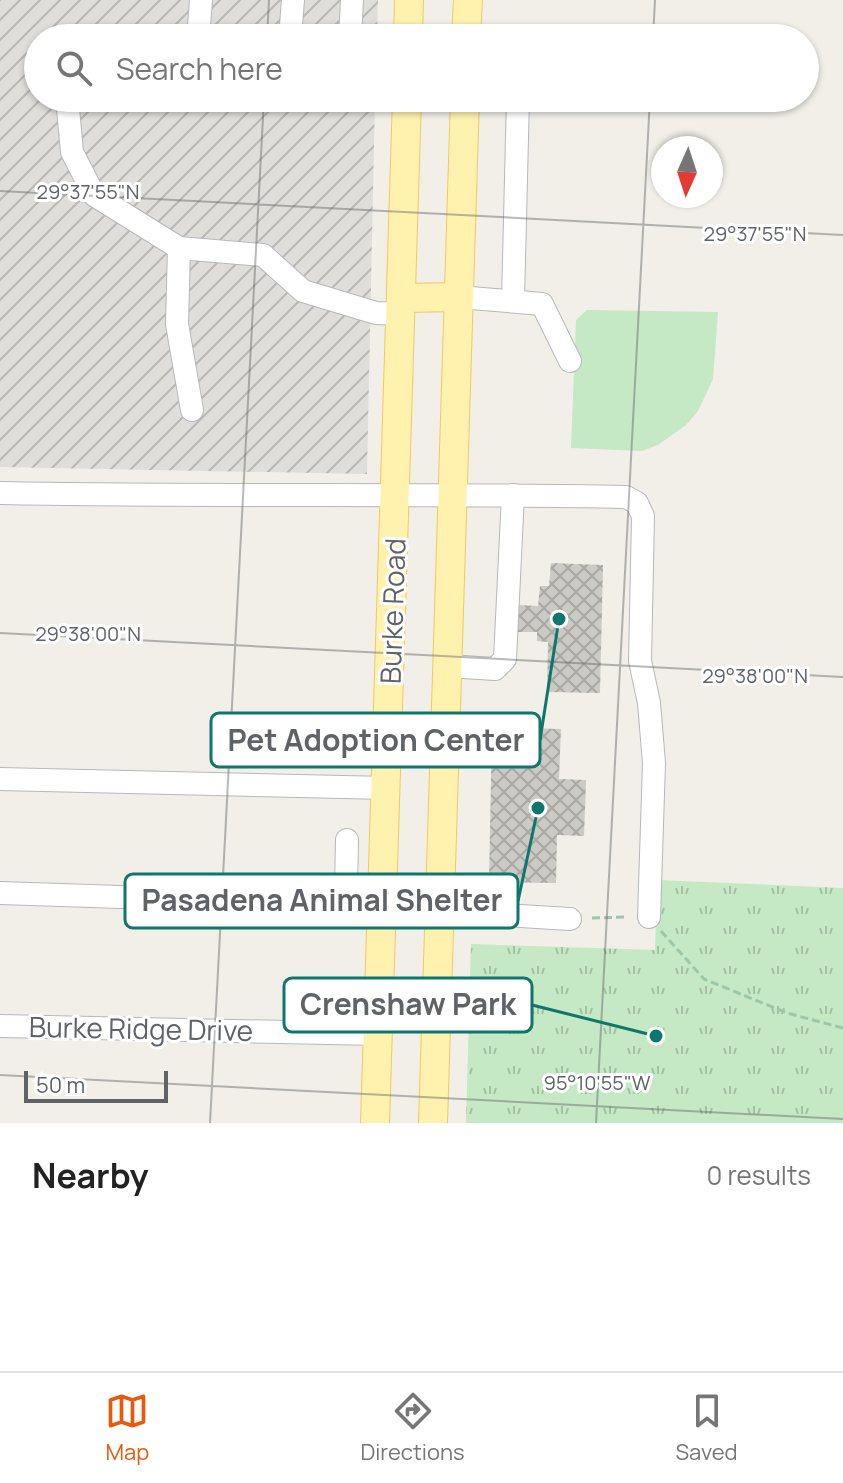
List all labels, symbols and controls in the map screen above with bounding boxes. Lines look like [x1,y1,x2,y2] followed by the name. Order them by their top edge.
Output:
[24,24,819,112] search box
[52,46,96,90] icon: search
[116,48,283,89] text: Search here
[651,136,723,208] north arrow
[37,178,139,205] text: 29°37'55"N
[704,220,806,247] text: 29°37'55"N
[370,537,414,684] street label: Burke Road
[35,620,141,647] text: 29°38'00"N
[702,662,808,689] text: 29°38'00"N
[211,713,540,767] callout: Pet Adoption Center
[227,719,525,760] text: Pet Adoption Center
[125,874,518,928] callout: Pasadena Animal Shelter
[142,879,502,920] text: Pasadena Animal Shelter
[284,978,532,1032] callout: Crenshaw Park
[300,983,517,1024] text: Crenshaw Park
[29,1007,253,1049] street label: Burke Ridge Drive
[24,1067,168,1103] scale bar
[544,1069,651,1096] text: 95°10'55"W
[36,1070,85,1100] text: 50 m
[32,1152,148,1198] text: Nearby
[706,1157,811,1193] text: 0 results
[105,1389,149,1467] tab: Map
[360,1389,465,1467] tab: Directions
[676,1389,738,1467] tab: Saved

